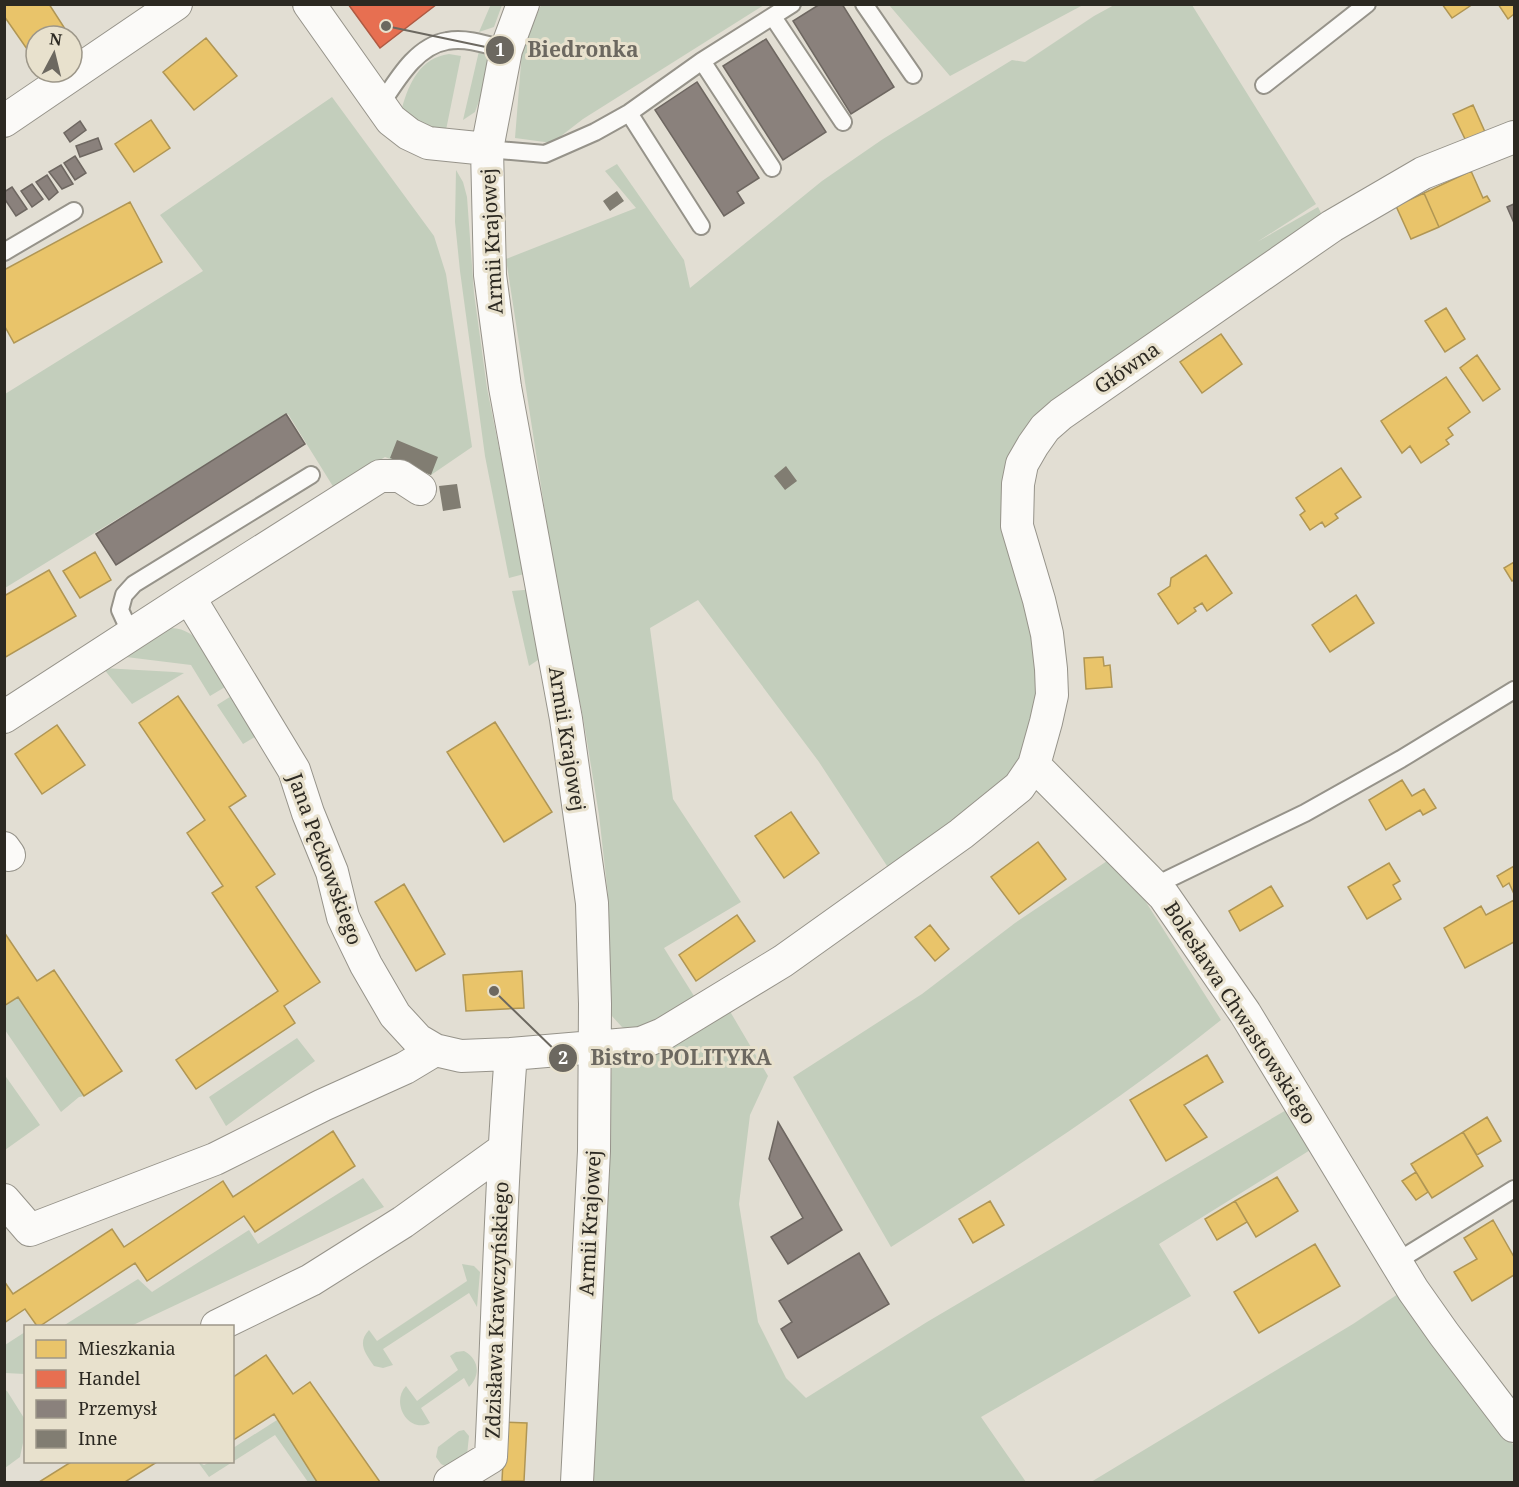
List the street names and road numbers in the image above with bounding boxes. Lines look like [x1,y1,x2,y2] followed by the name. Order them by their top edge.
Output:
[474,167,509,315] street label: Armii Krajowej
[1089,335,1165,400] street label: Główna
[543,665,592,813] street label: Armii Krajowej
[282,768,369,948] street label: Jana Pęckowskiego
[1158,896,1323,1129] street label: Bolesława Chwastowskiego
[572,1149,607,1297] street label: Armii Krajowej
[479,1181,514,1439] street label: Zdzisława Krawczyńskiego

